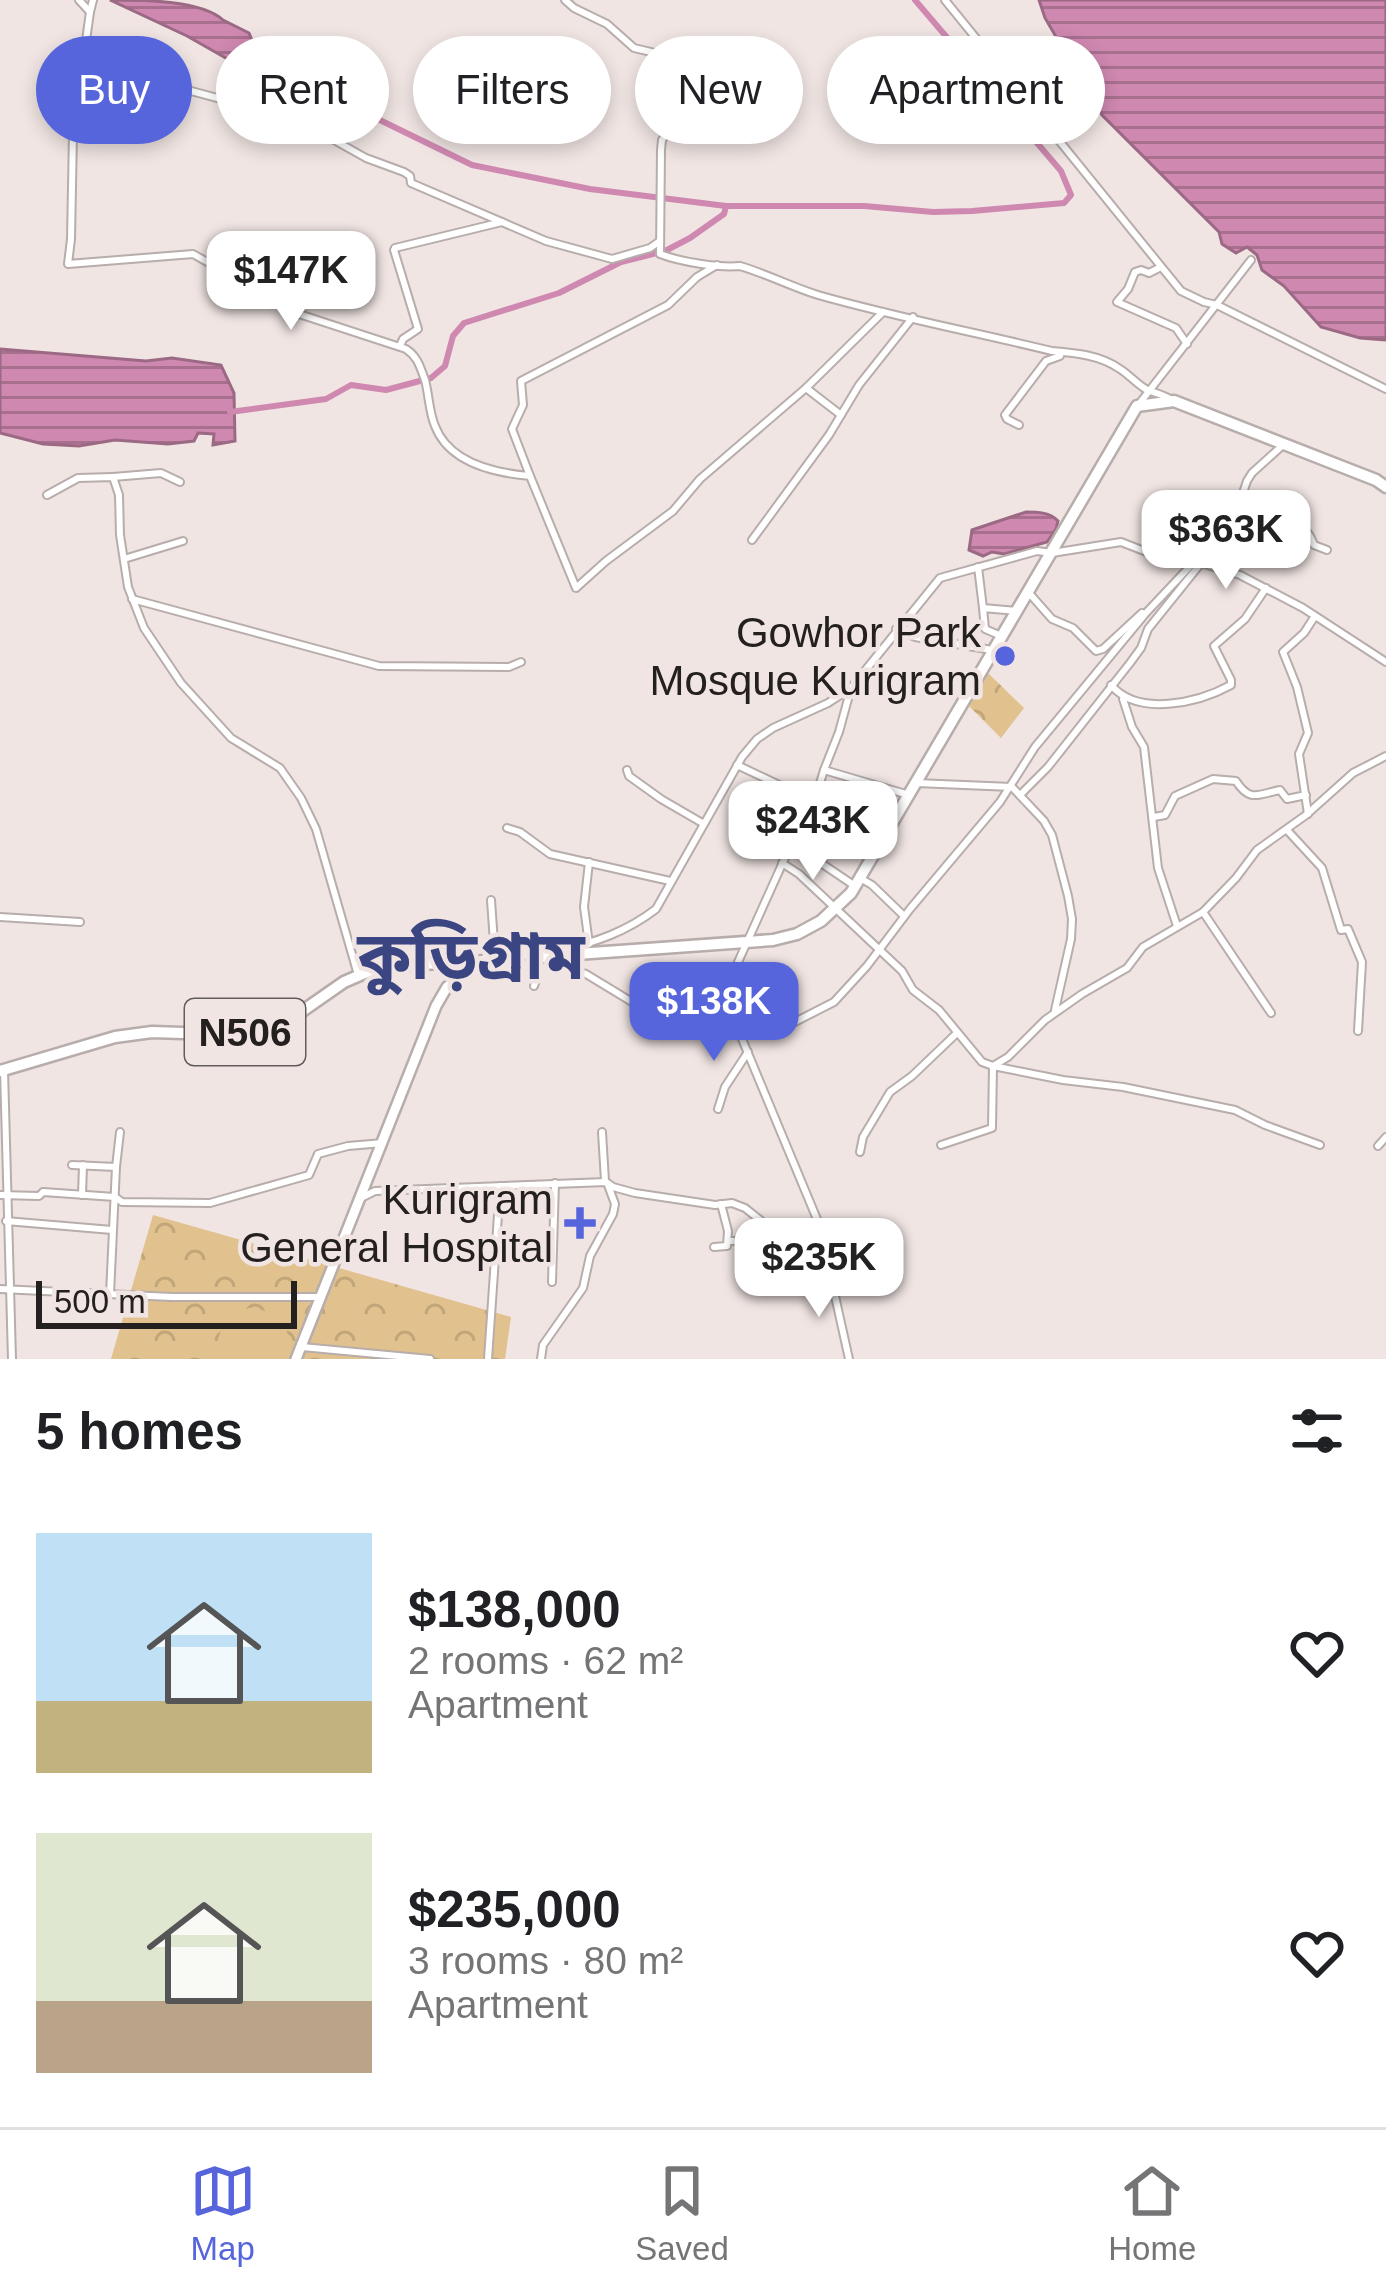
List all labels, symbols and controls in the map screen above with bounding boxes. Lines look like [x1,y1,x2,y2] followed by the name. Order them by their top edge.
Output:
[36,36,192,144] chip: Buy
[216,36,389,144] chip: Rent
[413,36,611,144] chip: Filters
[635,36,803,144] chip: New
[827,36,1105,144] chip: Apartment
[207,231,375,333] pin: $147K
[234,248,348,291] text: $147K
[1142,490,1310,592] pin: $363K
[1169,507,1283,550] text: $363K
[650,609,982,704] place label: Gowhor Park Mosque Kurigram
[992,643,1018,669] marker: Gowhor Park Mosque Kurigram
[729,781,897,883] pin: $243K
[756,798,870,841] text: $243K
[356,918,586,996] district label: কুড়িগ্রাম
[630,962,798,1064] pin: $138K
[657,979,771,1022] text: $138K
[185,999,305,1065] road number: N506
[240,1176,553,1271] place label: Kurigram General Hospital
[564,1207,596,1239] marker: Kurigram General Hospital
[735,1218,903,1320] pin: $235K
[762,1235,876,1278] text: $235K
[36,1275,297,1328] scale bar
[54,1283,146,1320] text: 500 m
[1284,1398,1350,1464] icon: filters
[36,1403,243,1460] text: 5 homes
[132,1581,276,1725] icon: home
[408,1581,621,1638] text: $138,000
[1284,1620,1350,1686] icon: heart
[408,1639,683,1682] text: 2 rooms · 62 m²
[408,1683,588,1726] text: Apartment
[132,1881,276,2025] icon: home
[408,1881,621,1938] text: $235,000
[1284,1920,1350,1986] icon: heart
[408,1939,683,1982] text: 3 rooms · 80 m²
[408,1983,588,2026] text: Apartment
[190,2158,256,2268] tab: Map
[635,2158,729,2268] tab: Saved
[1108,2158,1196,2268] tab: Home

